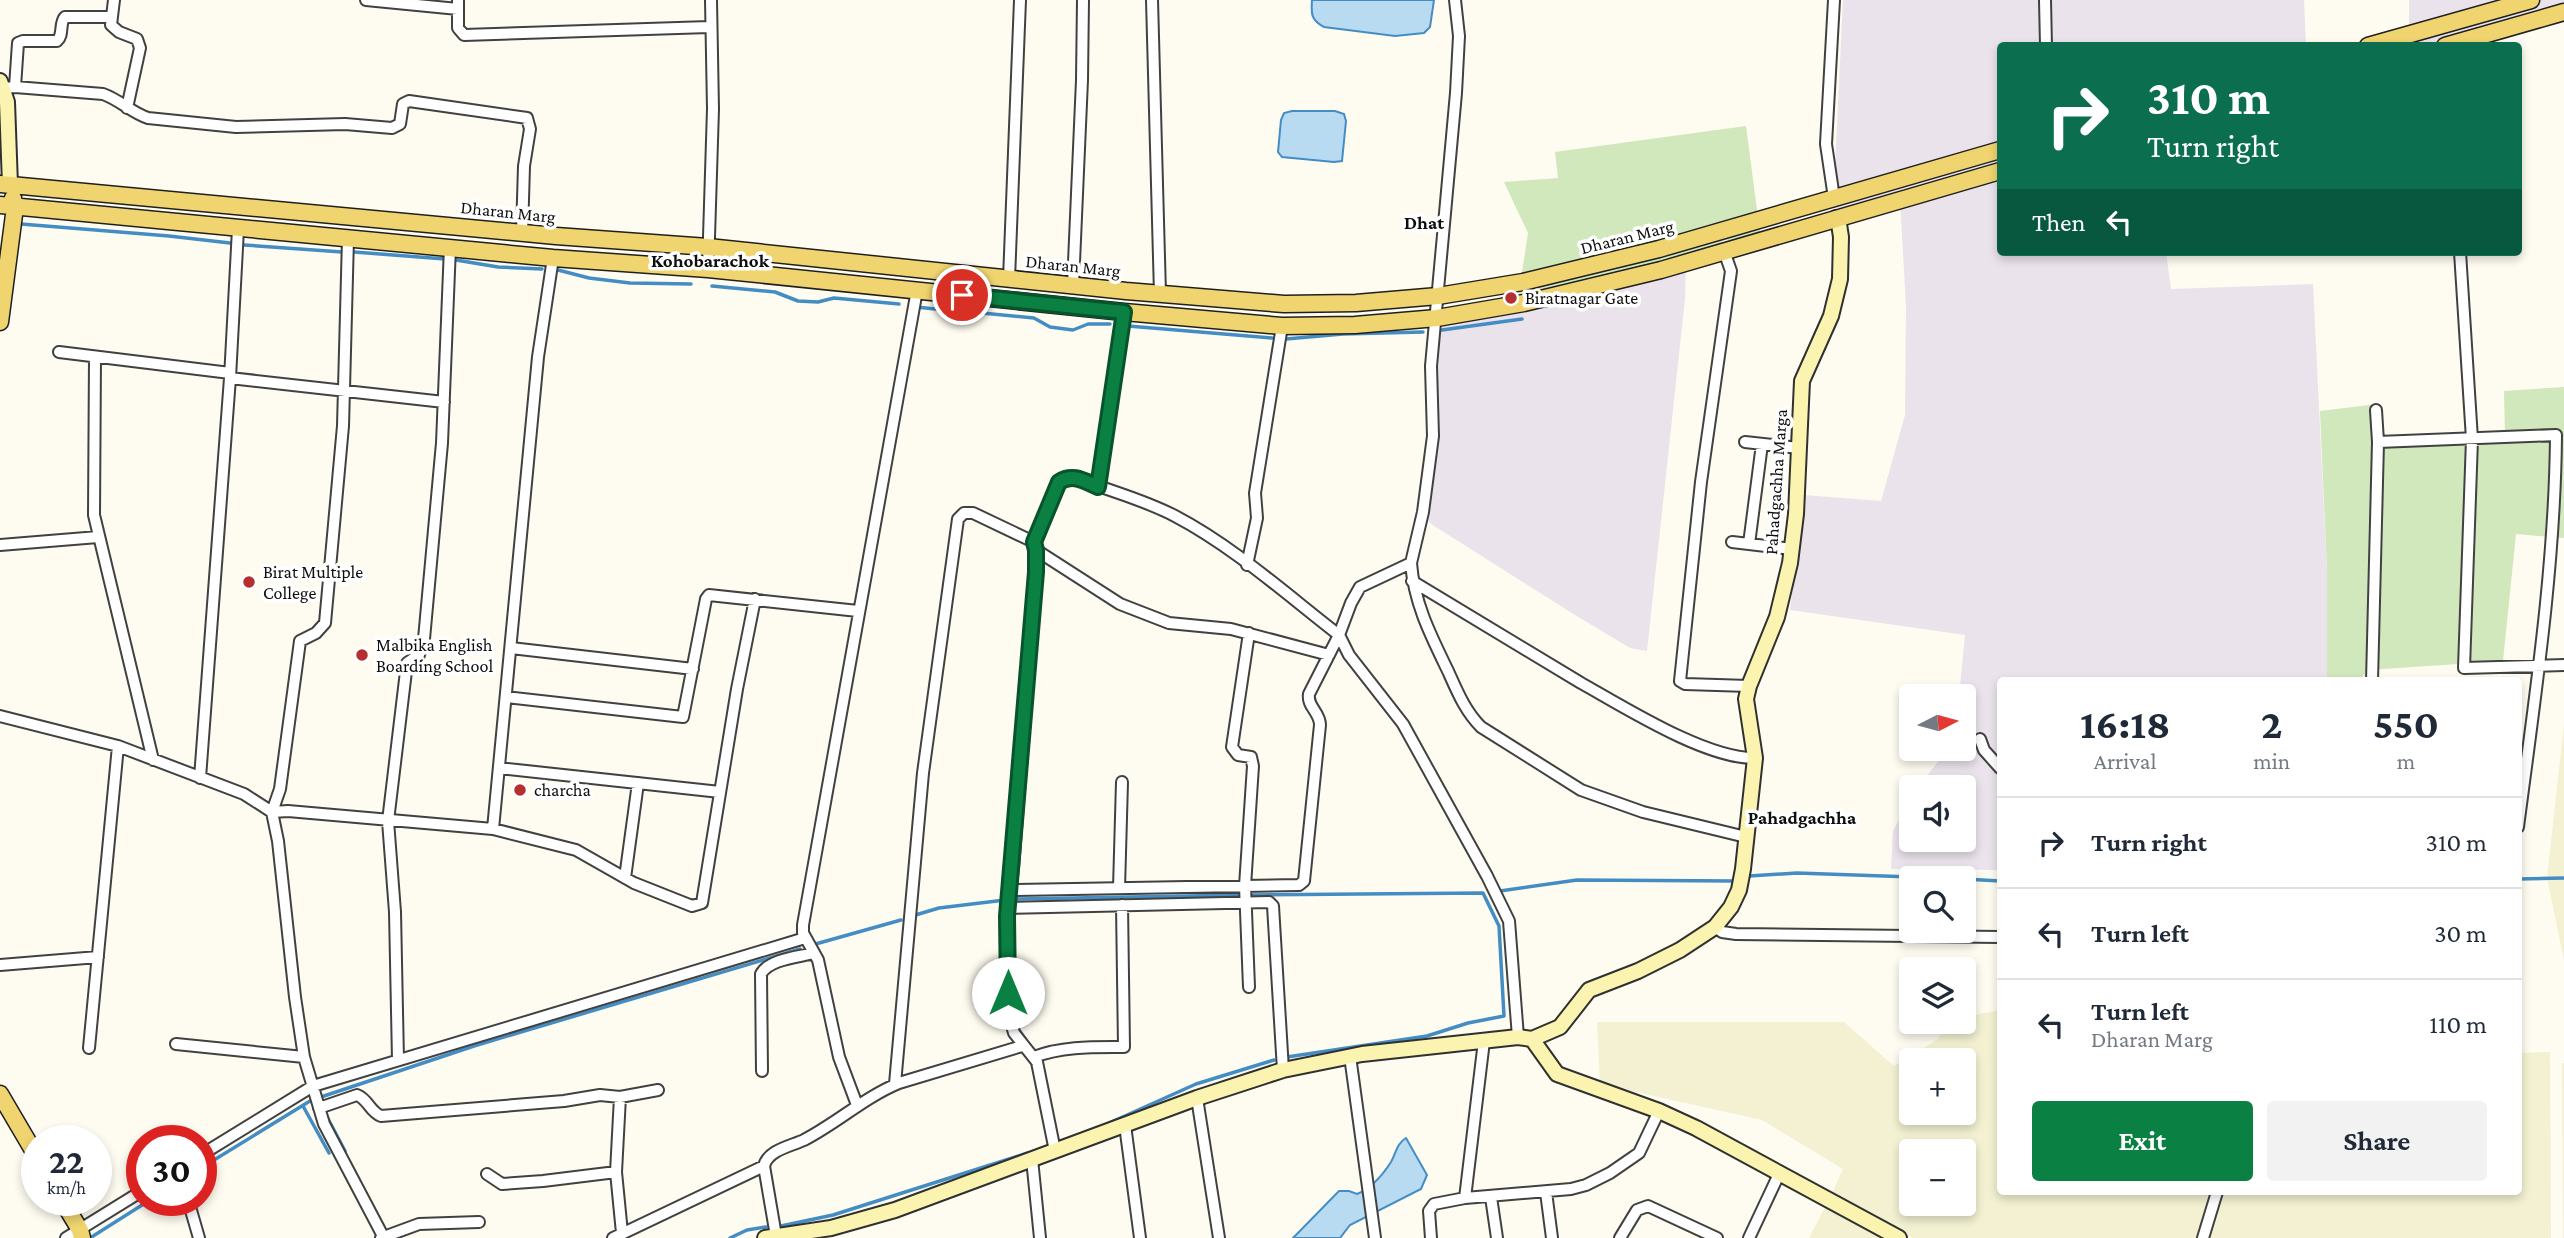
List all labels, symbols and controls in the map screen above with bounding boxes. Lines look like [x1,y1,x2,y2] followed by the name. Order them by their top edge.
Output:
[2032,70,2123,161] icon: right
[2147,70,2270,125] text: 310 m
[2147,128,2279,164] text: Turn right
[459,197,557,227] street label: Dharan Marg
[2100,203,2138,241] icon: left
[2032,208,2086,237] text: Then
[1404,212,1444,233] district label: Dhat
[1578,216,1676,258] street label: Dharan Marg
[651,250,770,271] district label: Kohobarachok
[1024,251,1122,281] street label: Dharan Marg
[932,265,992,325] pin
[943,276,981,314] icon: arrive
[1525,288,1638,308] place label: Biratnagar Gate
[1503,290,1519,306] marker: Biratnagar Gate
[1761,408,1791,556] street label: Pahadgachha Marga
[263,562,363,603] place label: Birat Multiple College
[241,574,257,590] marker: Birat Multiple College
[376,635,493,676] place label: Malbika English Boarding School
[354,647,370,663] marker: Malbika English Boarding School
[1899,684,1976,761] north arrow
[1899,684,1976,1216] map controls
[2080,700,2170,747] text: 16:18
[2261,700,2282,747] text: 2
[2373,700,2439,747] text: 550
[2094,748,2156,774] text: Arrival
[2253,748,2290,774] text: min
[2397,748,2415,774] text: m
[1899,775,1976,852] button: sound
[534,780,591,800] place label: charcha
[512,782,528,798] marker: charcha
[1748,807,1857,828] district label: Pahadgachha
[2032,824,2070,862] icon: right
[2091,828,2207,857] text: Turn right
[2426,828,2487,857] text: 310 m
[1899,866,1976,943] button: search
[2032,915,2070,953] icon: left
[2091,919,2189,948] text: Turn left
[2434,919,2487,948] text: 30 m
[971,956,1045,1030] position arrow
[1899,957,1976,1034] button: layers
[2091,997,2189,1026] text: Turn left
[2032,1006,2070,1044] icon: left
[2429,1010,2487,1039] text: 110 m
[2091,1026,2213,1052] text: Dharan Marg
[1899,1048,1976,1125] button: +
[2032,1101,2253,1181] button: Exit
[2267,1101,2487,1181] button: Share
[126,1125,217,1216] speed limit sign: 30
[1899,1139,1976,1216] button: −
[49,1142,84,1181] text: 22
[47,1178,86,1198] text: km/h

